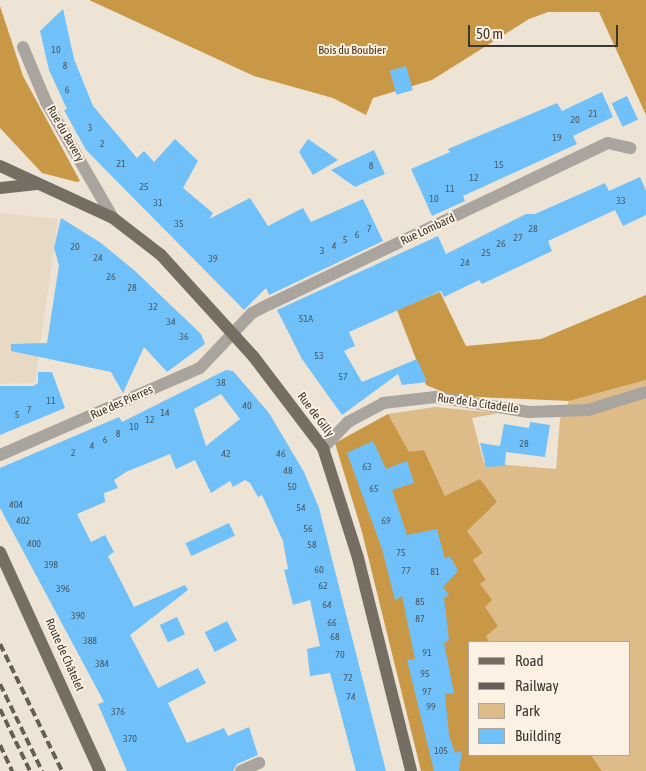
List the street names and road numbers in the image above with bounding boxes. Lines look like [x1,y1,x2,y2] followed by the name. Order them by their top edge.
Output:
[43,104,87,164] street label: Rue du Bavery
[399,211,457,249] street label: Rue Lombard
[89,383,155,423] street label: Rue des Pierres
[294,390,336,440] street label: Rue de Gilly
[436,391,520,417] street label: Rue de la Citadelle
[42,616,86,694] street label: Route de Châtelet

